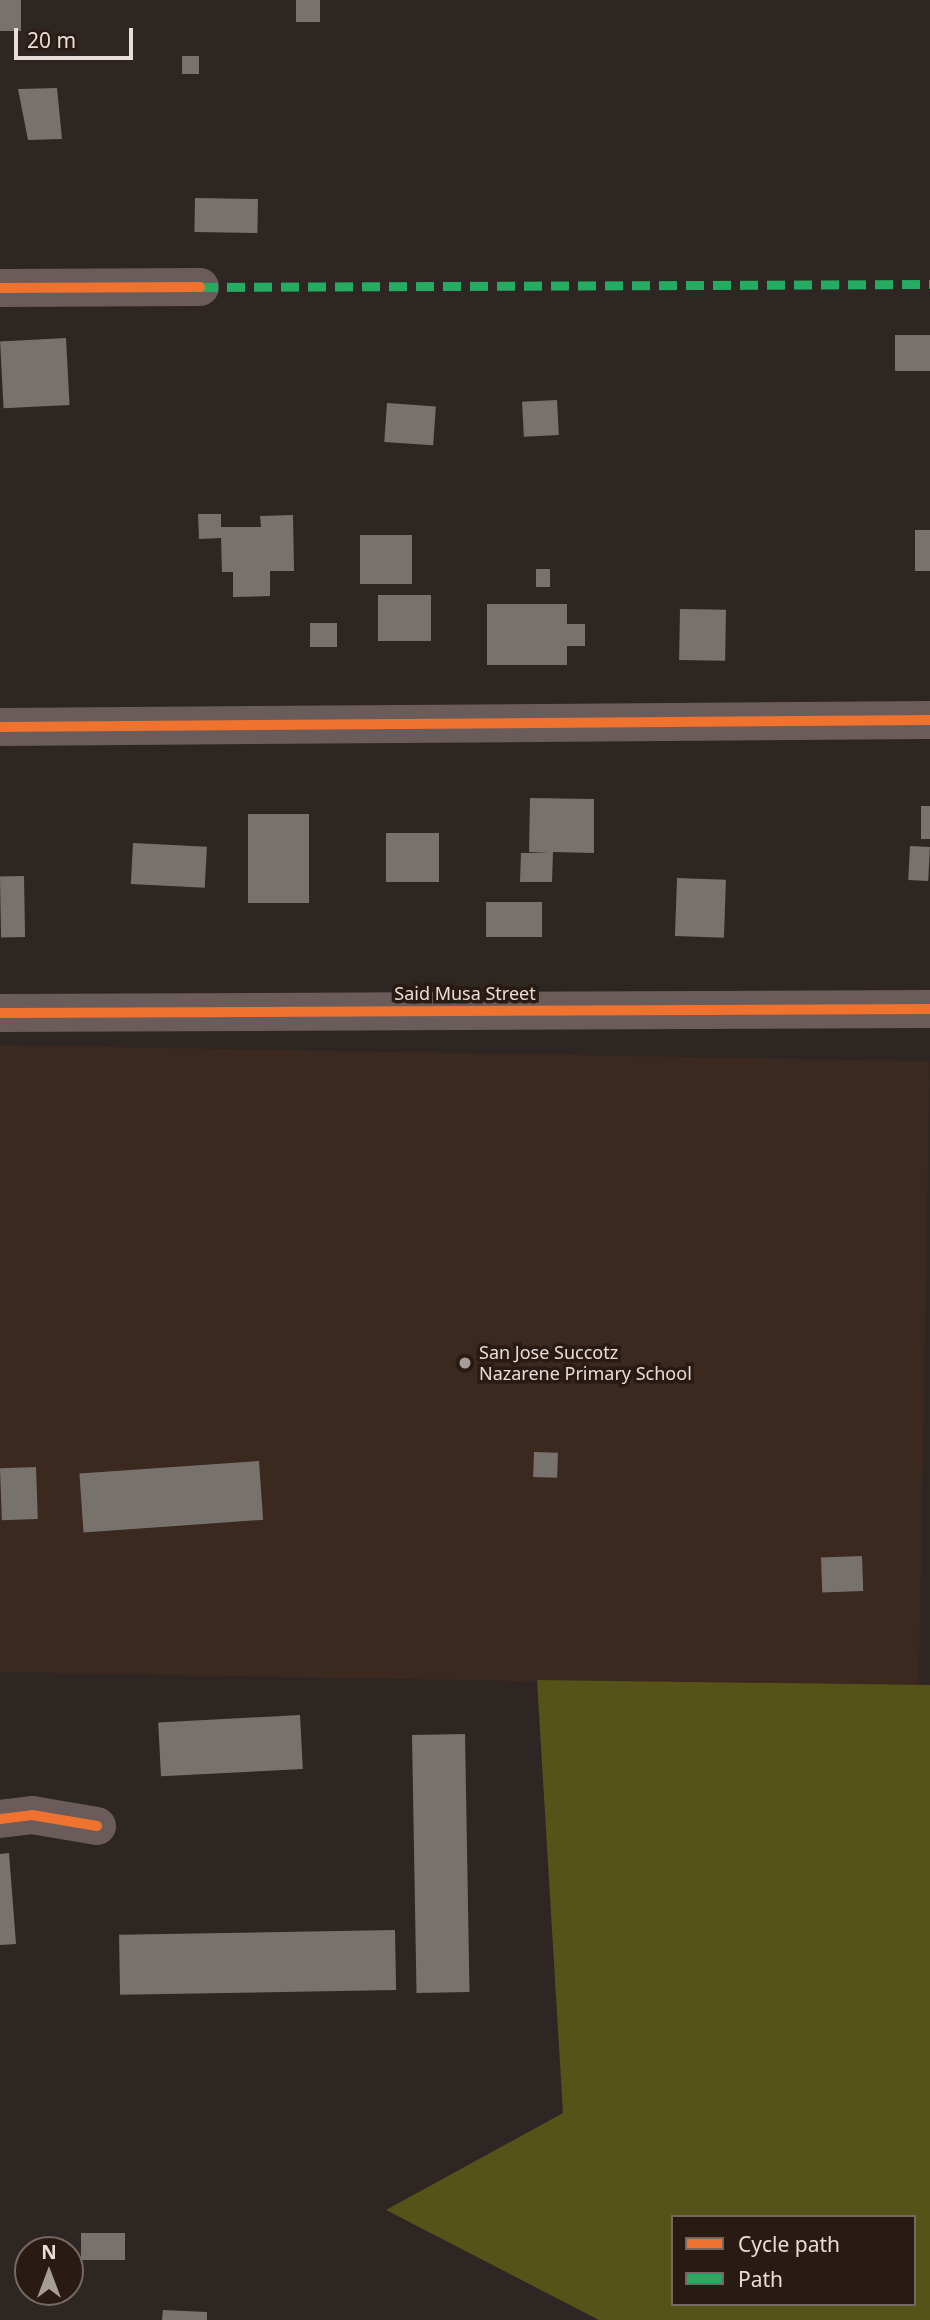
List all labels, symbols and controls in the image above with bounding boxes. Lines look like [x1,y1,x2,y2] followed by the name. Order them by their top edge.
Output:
[18,14,136,58] scale bar
[27,26,76,54] text: 20 m
[394,982,536,1004] street label: Said Musa Street
[479,1342,692,1384] place label: San Jose Succotz Nazarene Primary School
[457,1355,473,1371] marker: San Jose Succotz Nazarene Primary School
[671,2215,916,2306] legend
[738,2230,840,2258] text: Cycle path
[14,2236,84,2306] north arrow
[41,2239,57,2265] text: N
[738,2265,783,2293] text: Path

